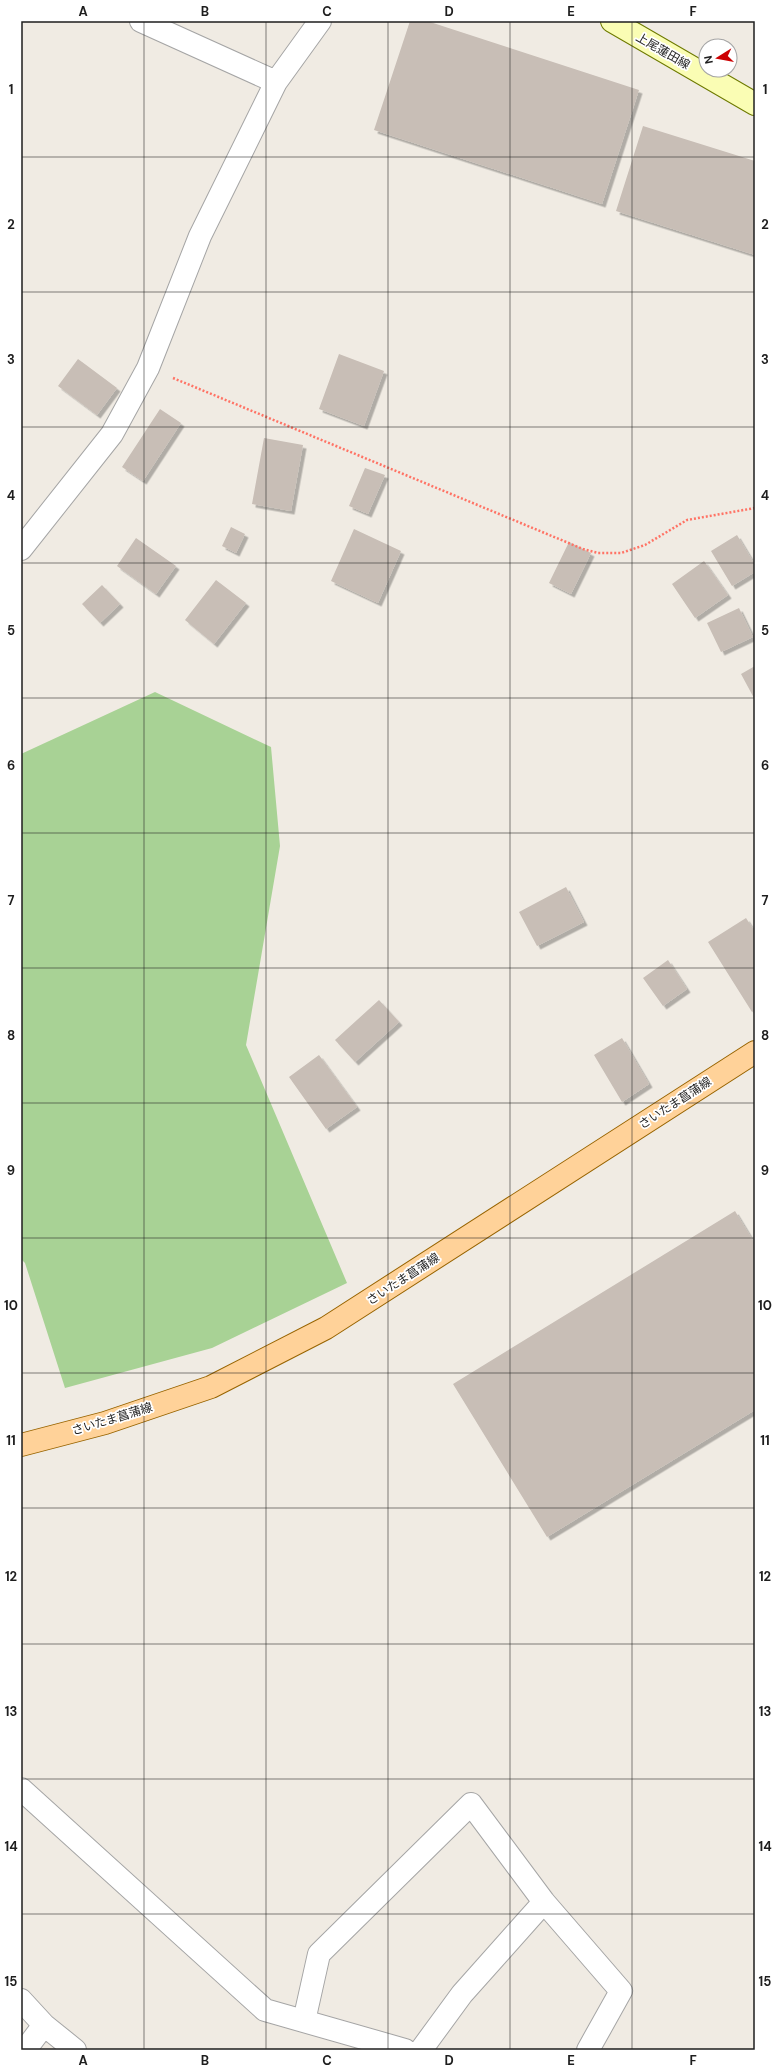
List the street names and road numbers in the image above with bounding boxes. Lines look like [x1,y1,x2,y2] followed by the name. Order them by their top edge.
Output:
[633,29,693,73] street label: 上尾蓮田線
[636,1074,714,1132] street label: さいたま菖蒲線
[364,1250,442,1308] street label: さいたま菖蒲線
[70,1399,154,1439] street label: さいたま菖蒲線

